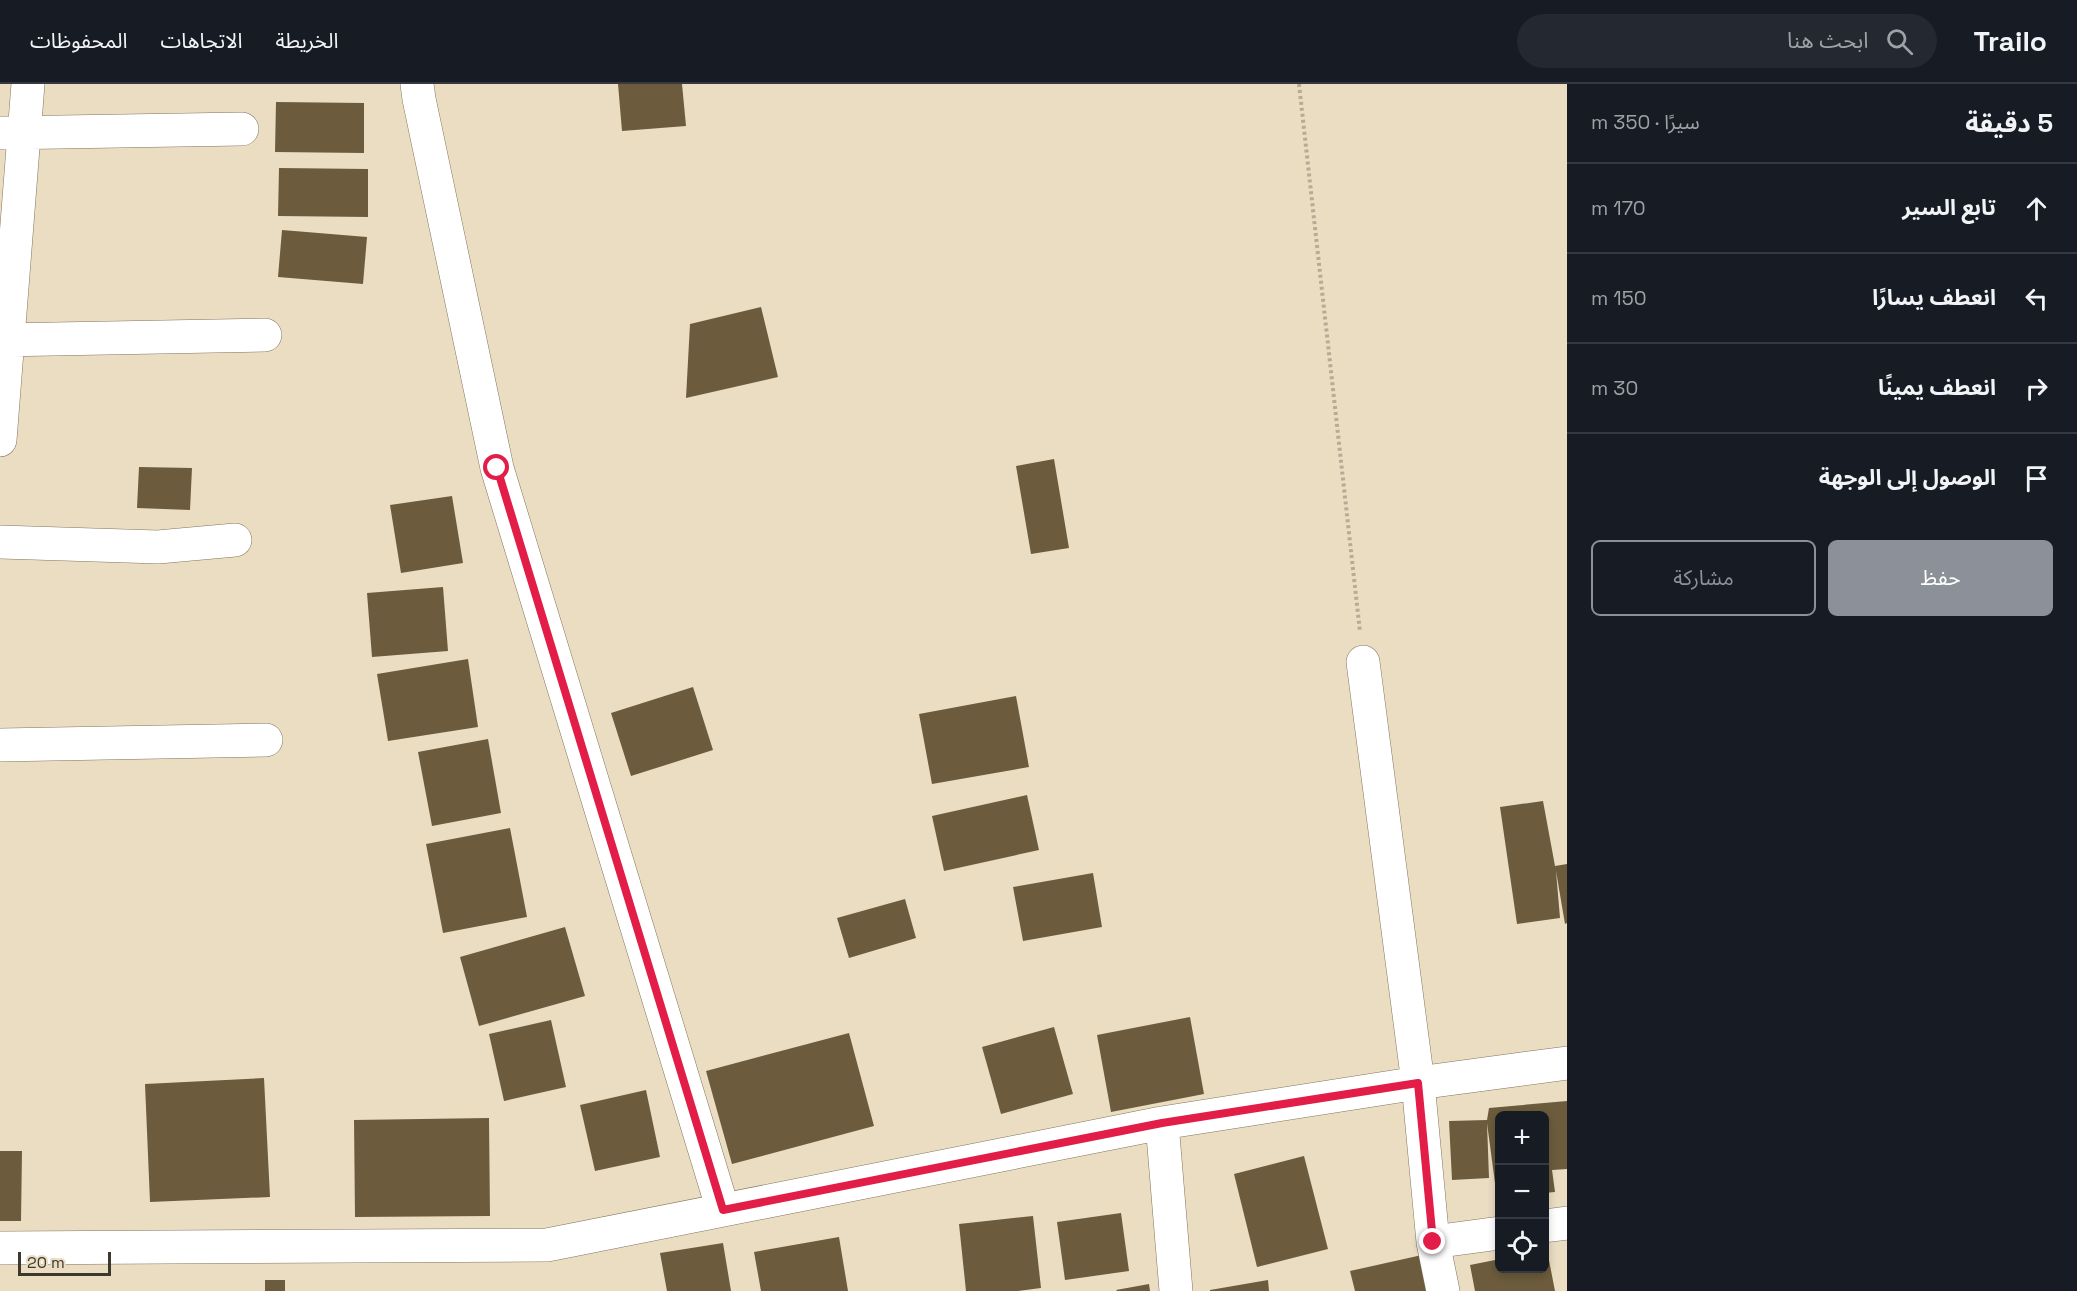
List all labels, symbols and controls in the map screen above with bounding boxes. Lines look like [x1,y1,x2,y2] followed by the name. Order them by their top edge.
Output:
[1517,14,1937,68] search box
[1973,23,2047,59] text: Trailo
[1883,25,1916,58] icon: search
[1787,26,1868,54] text: ابحث هنا
[30,27,127,54] text: المحفوظات
[160,27,242,54] text: الاتجاهات
[275,27,338,54] text: الخريطة
[1965,106,2053,140] text: 5 دقيقة
[1591,109,1700,135] text: سيرًا · 350 m
[2020,192,2053,225] icon: ahead
[1902,193,1996,221] text: تابع السير
[1591,195,1646,221] text: 170 m
[2020,282,2053,315] icon: left
[1872,283,1996,311] text: انعطف يسارًا
[1591,285,1647,311] text: 150 m
[2020,372,2053,405] icon: right
[1878,373,1996,401] text: انعطف يمينًا
[1591,375,1638,401] text: 30 m
[483,454,509,480] route start
[2020,462,2053,495] icon: arrive
[1819,463,1996,491] text: الوصول إلى الوجهة
[1591,540,1816,616] button: مشاركة
[1828,540,2053,616] button: حفظ
[1495,1111,1549,1273] map controls
[1495,1111,1549,1165] button: +
[1495,1165,1549,1219] button: −
[1495,1219,1549,1273] button: locate
[1419,1228,1445,1254] route end
[18,1249,111,1276] scale bar
[27,1252,65,1273] text: 20 m

